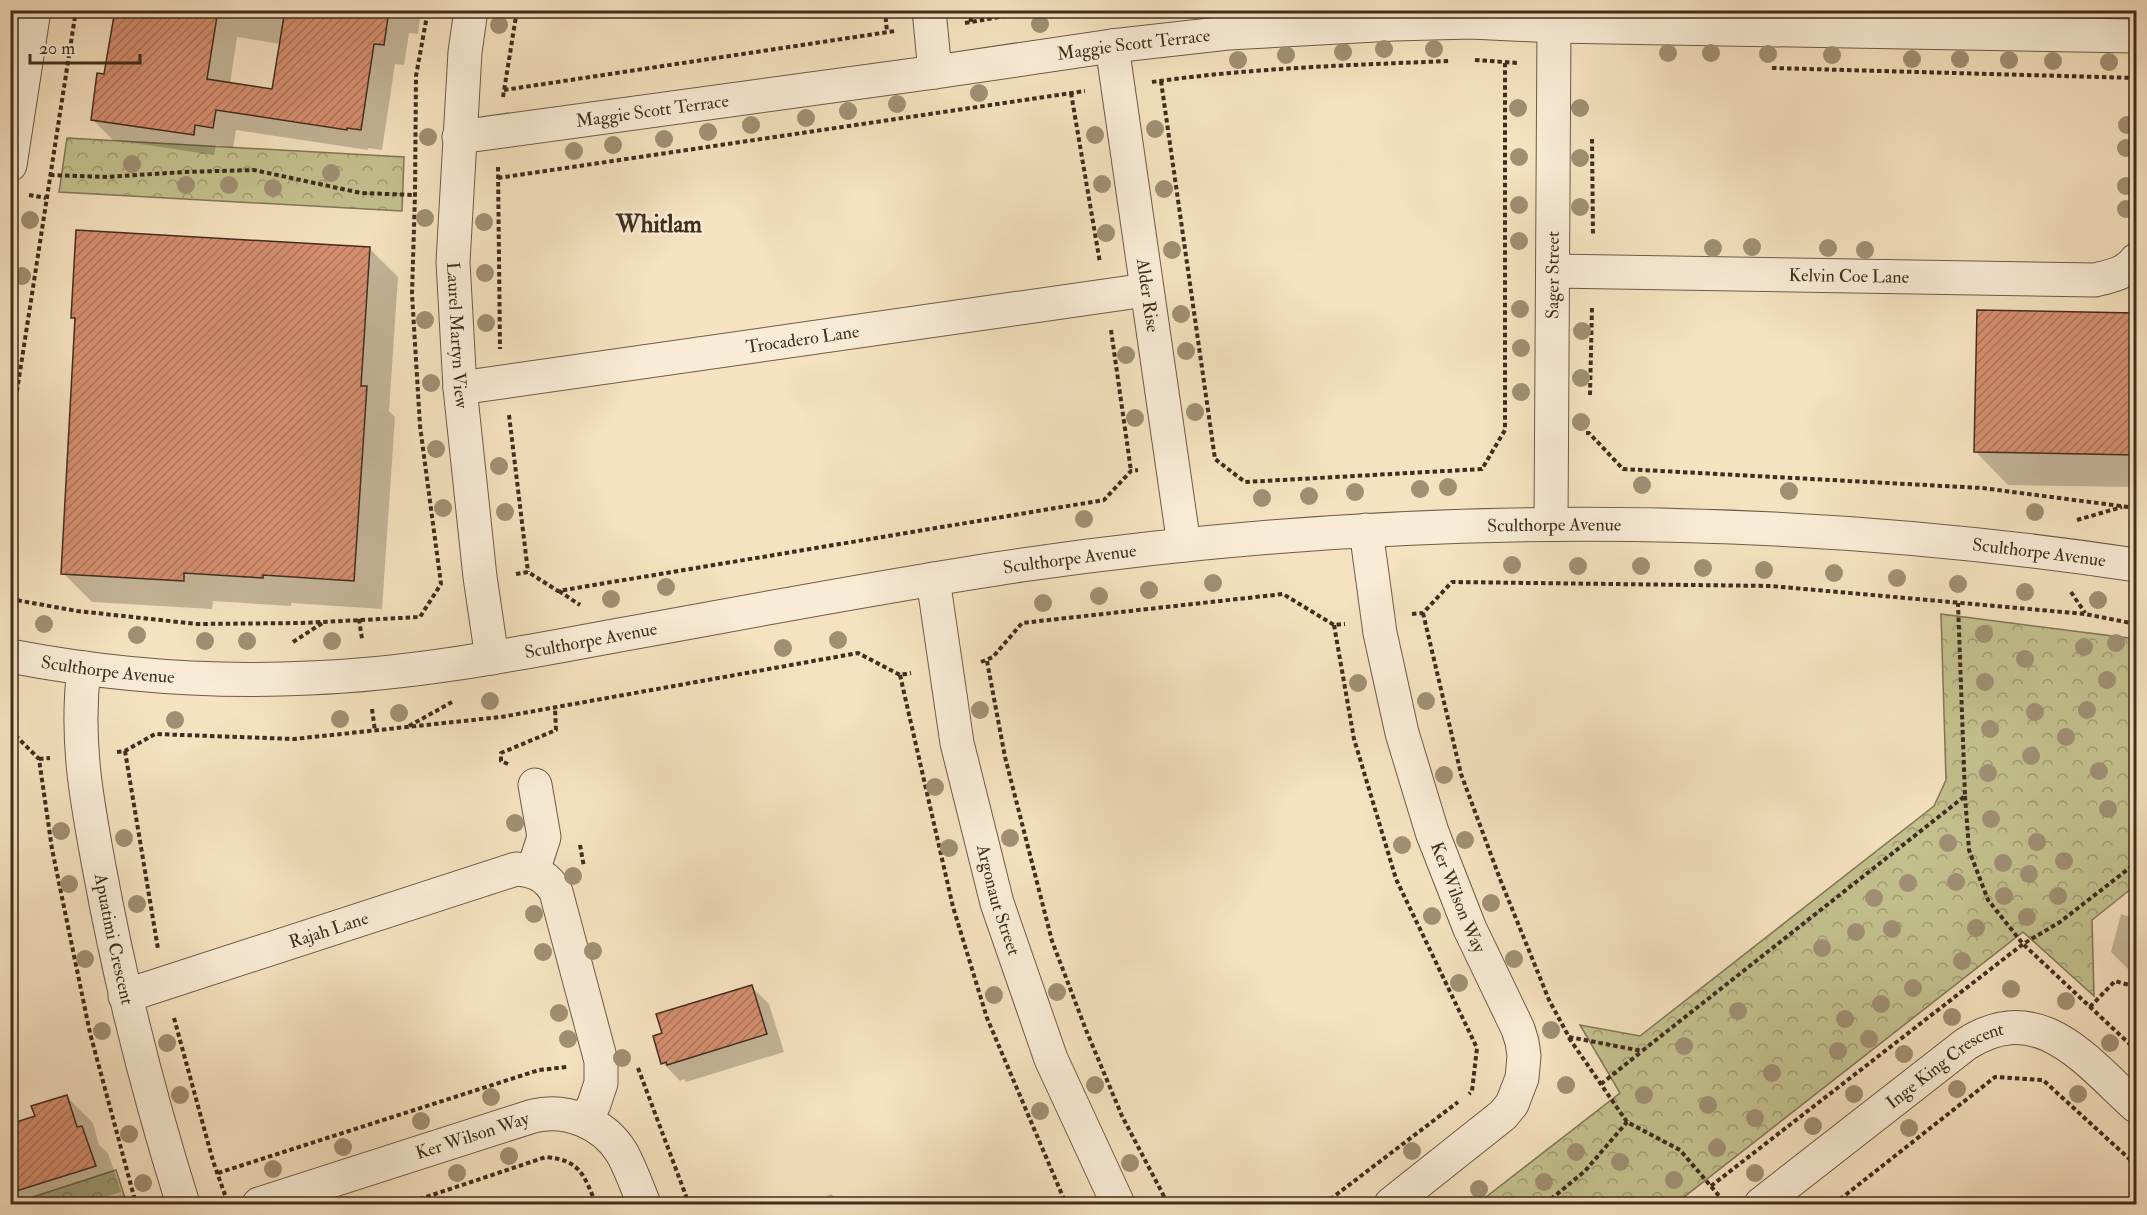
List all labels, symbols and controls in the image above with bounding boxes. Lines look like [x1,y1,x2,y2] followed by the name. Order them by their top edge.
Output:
[1056,24,1212,66] street label: Maggie Scott Terrace
[30,27,140,65] scale bar
[39,37,75,60] text: 20 m
[574,89,731,133] street label: Maggie Scott Terrace
[615,209,702,240] district label: Whitlam
[1541,231,1565,319] street label: Sager Street
[1131,256,1164,334] street label: Alder Rise
[441,261,473,410] street label: Laurel Martyn View
[1789,264,1910,289] street label: Kelvin Coe Lane
[744,320,861,359] street label: Trocadero Lane
[1487,513,1622,538] street label: Sculthorpe Avenue
[1971,533,2108,573] street label: Sculthorpe Avenue
[1002,539,1138,580] street label: Sculthorpe Avenue
[523,617,659,664] street label: Sculthorpe Avenue
[39,651,176,689] street label: Sculthorpe Avenue
[1425,838,1491,958] street label: Ker Wilson Way
[971,841,1025,959] street label: Argonaut Street
[88,871,139,1007] street label: Apuatimi Crescent
[286,907,372,954] street label: Rajah Lane
[1881,1018,2006,1114] street label: Inge King Crescent
[413,1107,533,1165] street label: Ker Wilson Way

